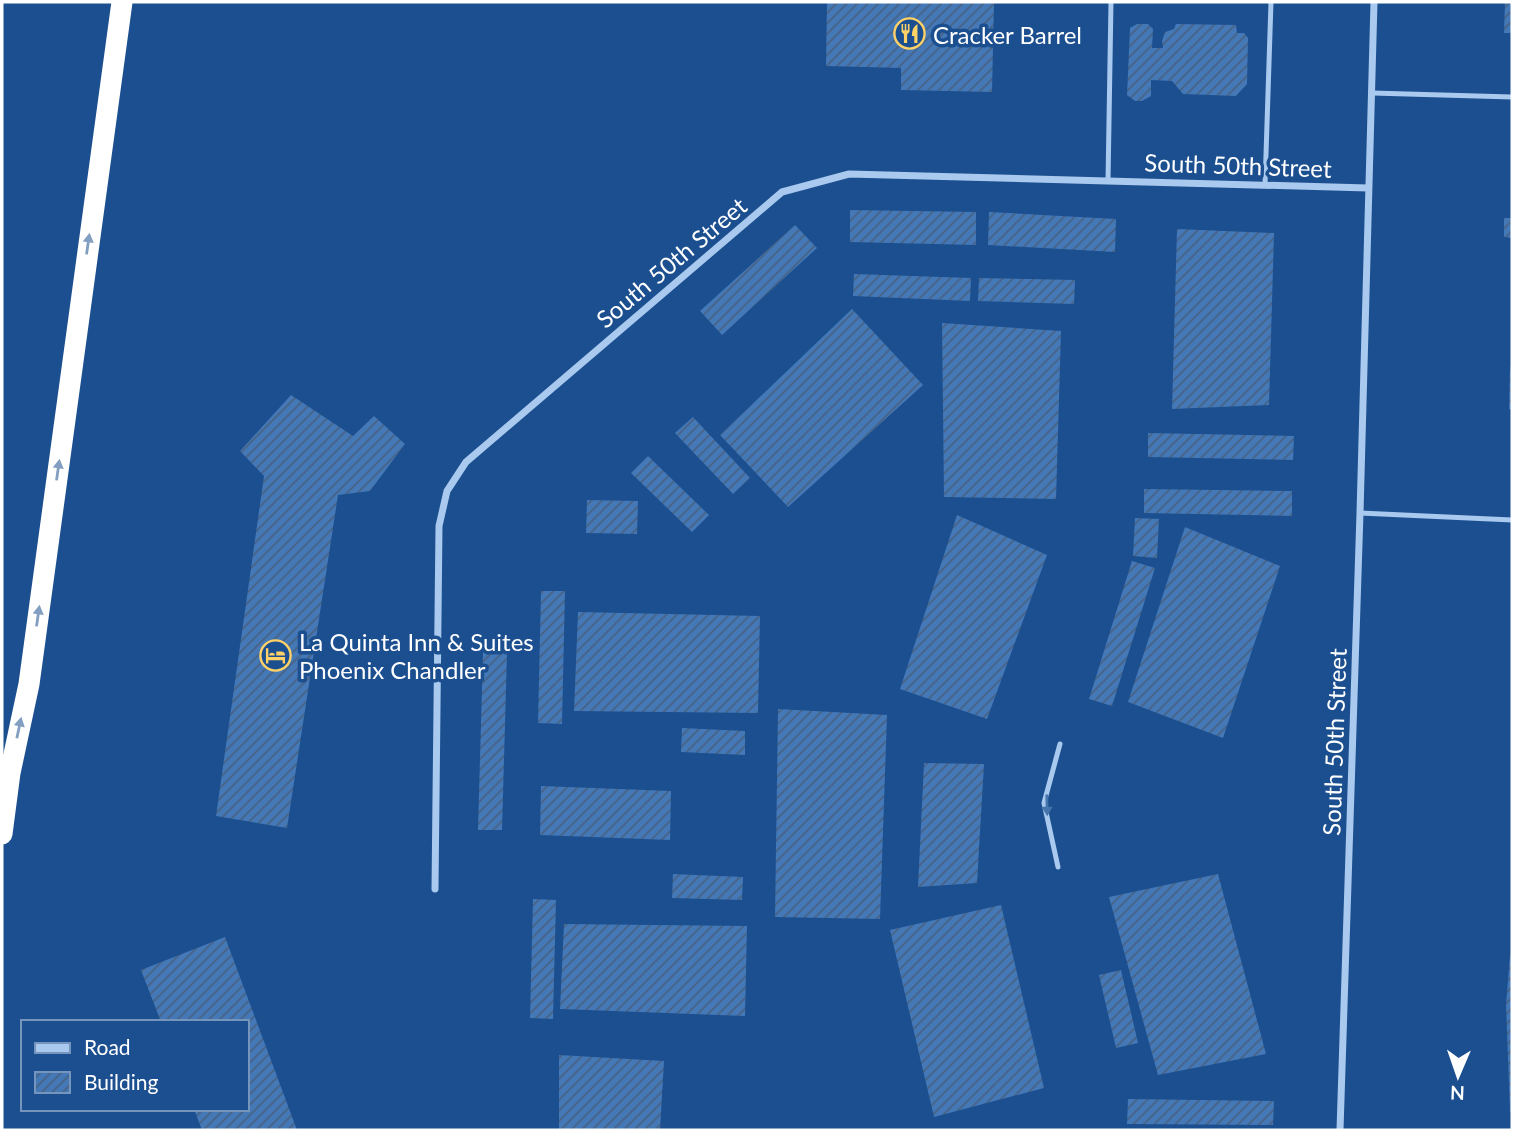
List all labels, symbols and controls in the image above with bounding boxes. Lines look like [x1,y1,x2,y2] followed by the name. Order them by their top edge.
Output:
[893,17,927,51] restaurant icon: Cracker Barrel
[933,20,1082,49] place label: Cracker Barrel
[1144,147,1332,183] street label: South 50th Street
[590,190,752,333] street label: South 50th Street
[83,233,94,255] one-way arrow
[53,458,64,480] one-way arrow
[33,605,44,627] one-way arrow
[299,627,534,684] place label: La Quinta Inn & Suites Phoenix Chandler
[259,638,293,672] hotel icon: La Quinta Inn & Suites Phoenix Chandler
[1316,648,1352,836] street label: South 50th Street
[14,717,25,739] one-way arrow
[1041,794,1053,816] one-way arrow
[21,1020,248,1111] legend
[84,1034,131,1059] text: Road
[1423,1041,1493,1111] north arrow
[84,1069,159,1094] text: Building
[1450,1082,1465,1105] text: N

